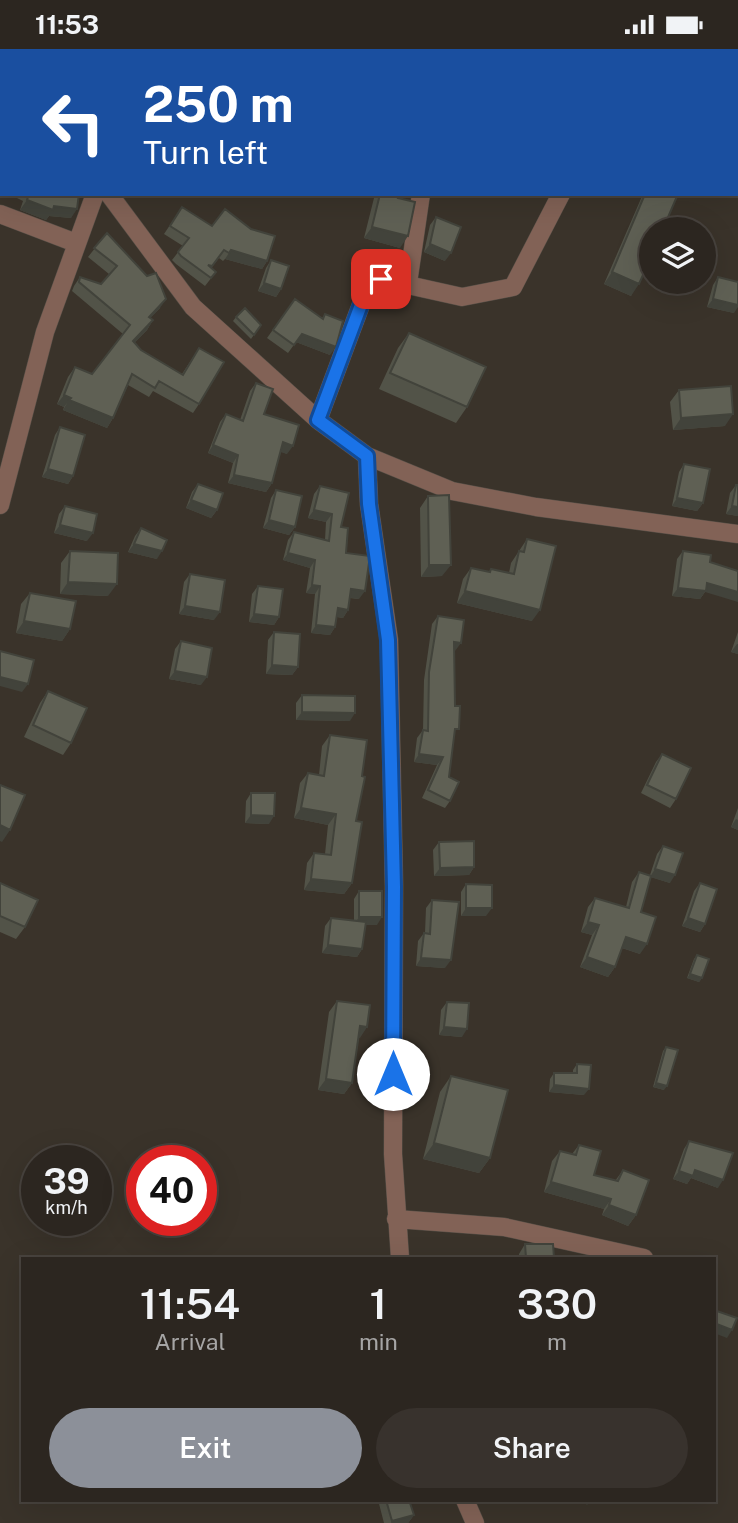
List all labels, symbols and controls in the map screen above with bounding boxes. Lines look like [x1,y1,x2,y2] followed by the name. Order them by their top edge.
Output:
[35,9,99,40] text: 11:53
[143,75,294,133] text: 250 m
[28,77,119,168] icon: left
[143,134,268,171] text: Turn left
[639,217,716,294] map controls
[639,217,716,294] button: layers
[351,249,411,309] pin
[362,260,400,298] icon: arrive
[356,1037,430,1111] position arrow
[126,1145,217,1236] speed limit sign: 40
[43,1161,90,1202] text: 39
[45,1197,88,1218] text: km/h
[140,1279,240,1328] text: 11:54
[370,1279,387,1328] text: 1
[517,1279,597,1328] text: 330
[154,1328,225,1355] text: Arrival
[359,1328,398,1355] text: min
[547,1328,567,1355] text: m
[49,1408,362,1488] button: Exit
[376,1408,688,1488] button: Share

